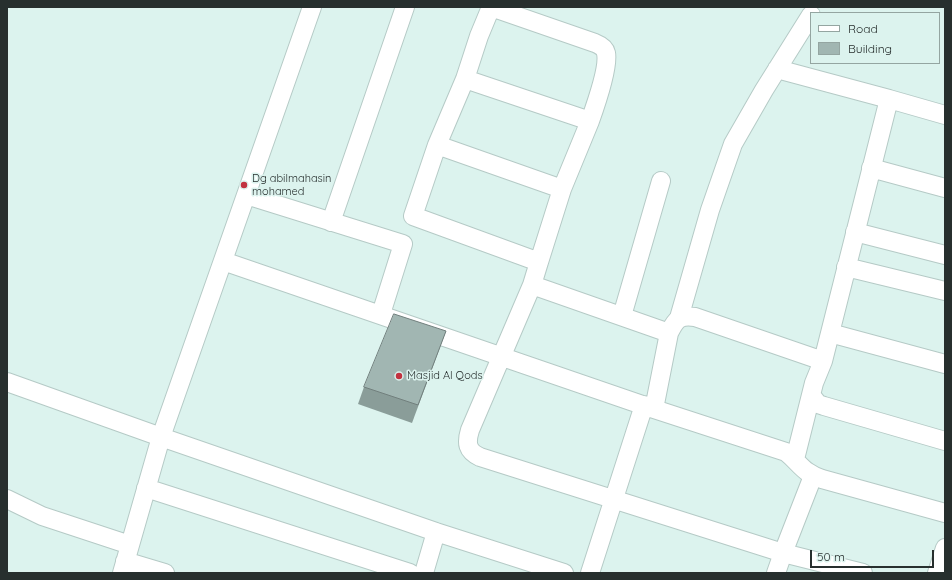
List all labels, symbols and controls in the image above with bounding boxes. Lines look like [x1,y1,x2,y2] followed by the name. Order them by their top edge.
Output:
[810,12,940,64] legend
[848,21,878,36] text: Road
[848,41,892,56] text: Building
[252,172,331,198] place label: Dg abilmahasin mohamed
[239,180,249,190] marker: Dg abilmahasin mohamed
[407,369,483,383] place label: Masjid Al Qods
[394,371,404,381] marker: Masjid Al Qods
[812,542,936,568] scale bar
[817,549,845,564] text: 50 m

